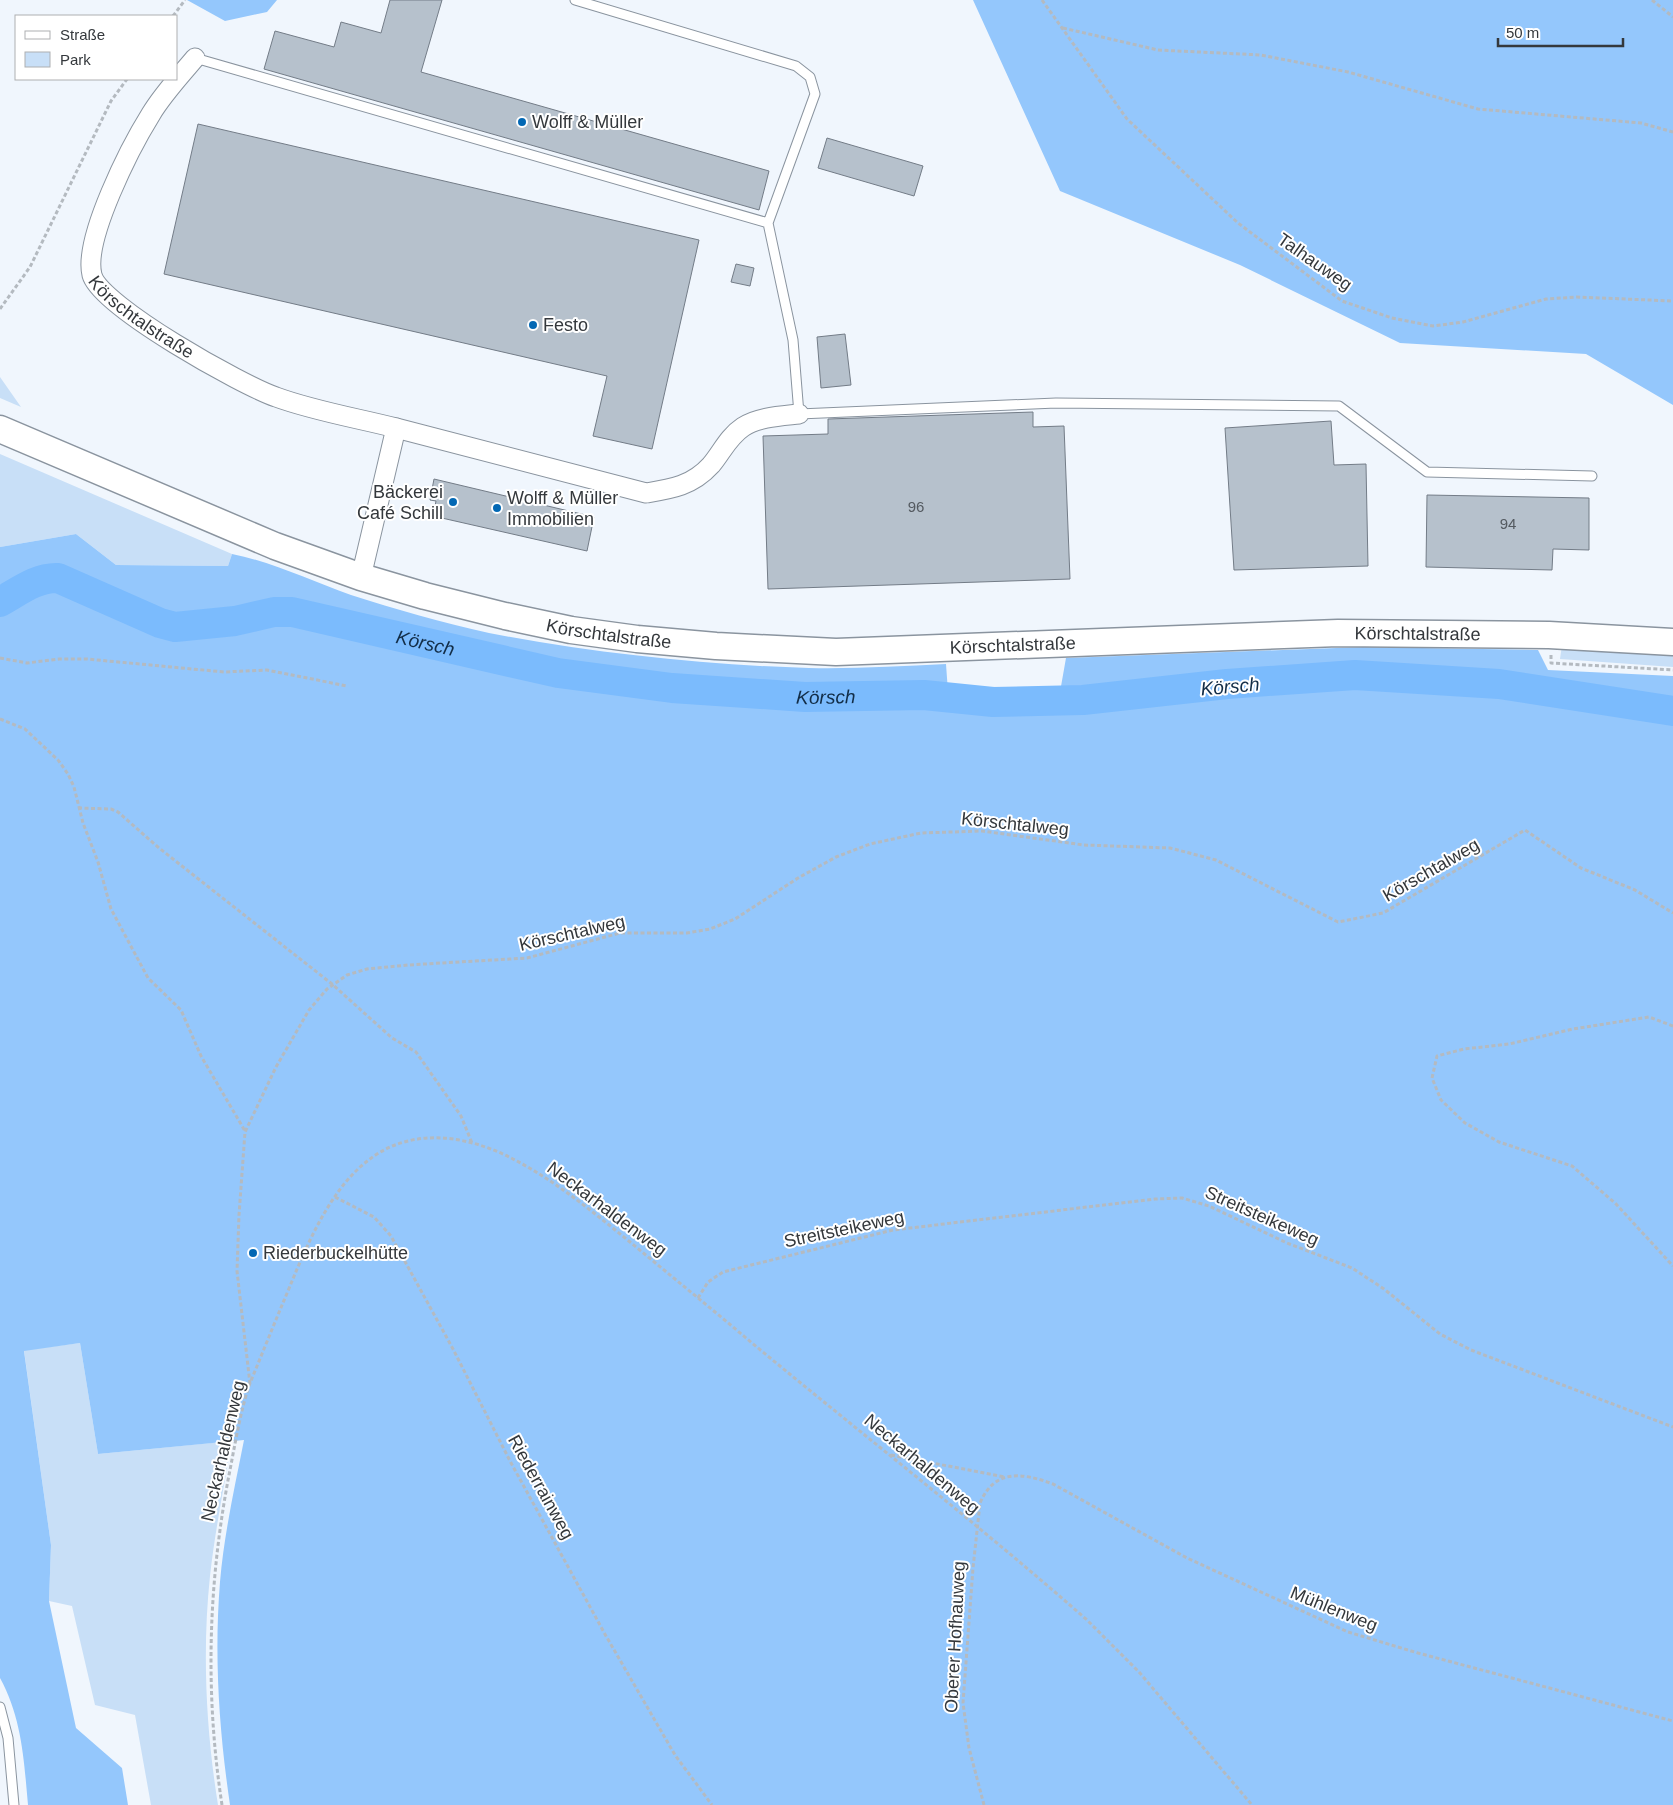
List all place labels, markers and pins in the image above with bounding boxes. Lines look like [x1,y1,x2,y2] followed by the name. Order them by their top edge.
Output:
[532,112,643,132] place label: Wolff & Müller
[516,116,528,128] marker: Wolff & Müller
[543,315,588,335] place label: Festo
[527,319,539,331] marker: Festo
[357,482,443,523] place label: Bäckerei Café Schill
[507,488,618,529] place label: Wolff & Müller Immobilien
[447,496,459,508] marker: Bäckerei Café Schill
[491,502,503,514] marker: Wolff & Müller Immobilien
[263,1243,408,1263] place label: Riederbuckelhütte
[247,1247,259,1259] marker: Riederbuckelhütte

